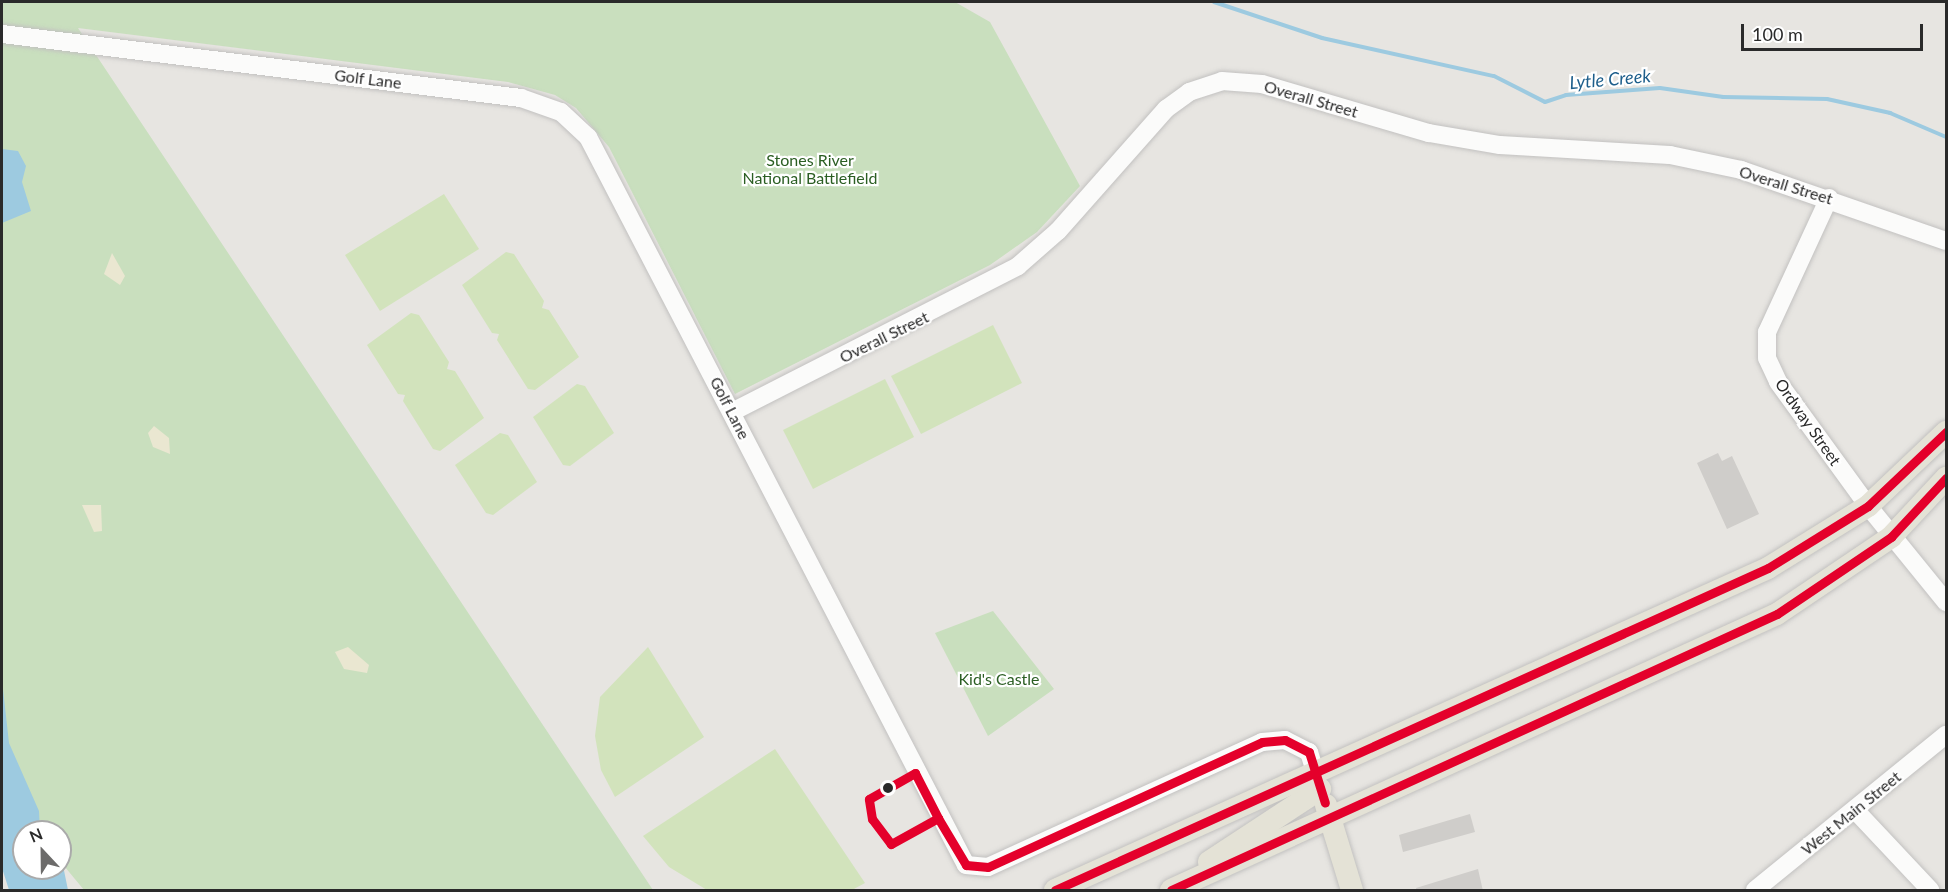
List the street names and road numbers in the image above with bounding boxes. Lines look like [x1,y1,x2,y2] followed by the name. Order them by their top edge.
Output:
[333,65,403,93] street label: Golf Lane
[1262,76,1360,122] street label: Overall Street
[1737,162,1835,208] street label: Overall Street
[836,307,932,367] street label: Overall Street
[706,373,754,443] street label: Golf Lane
[1771,375,1845,469] street label: Ordway Street
[1797,767,1905,859] street label: West Main Street

